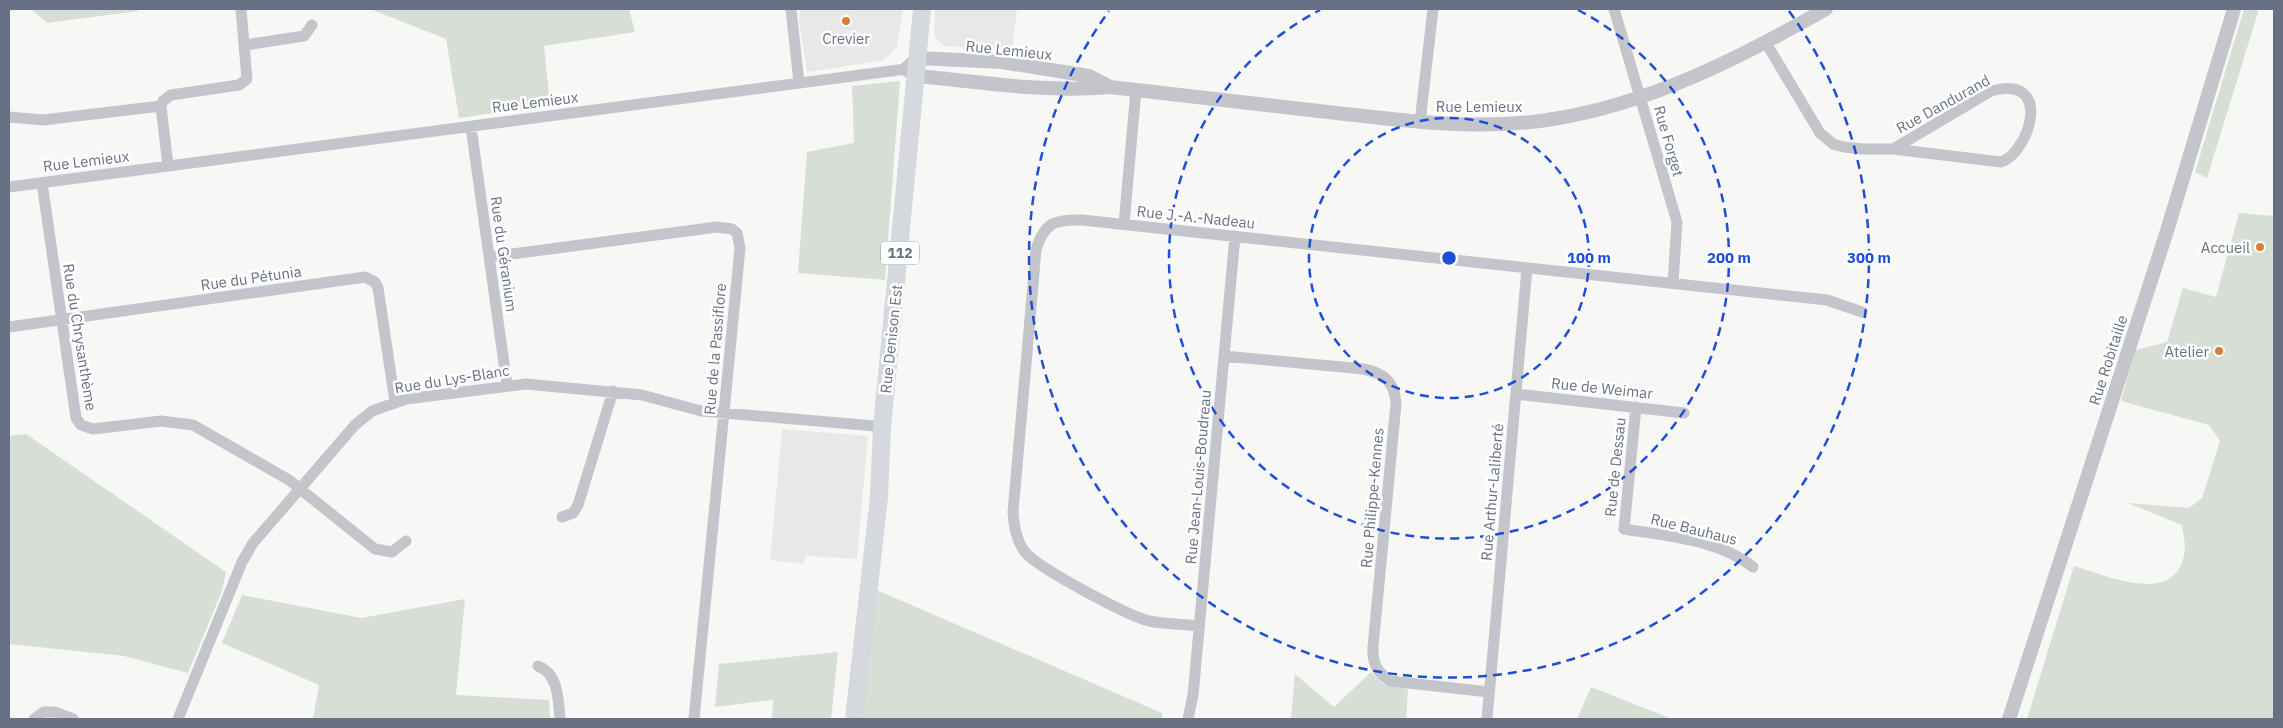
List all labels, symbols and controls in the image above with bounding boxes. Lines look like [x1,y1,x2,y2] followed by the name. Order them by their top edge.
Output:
[840,15,852,27] marker: Crevier
[822,29,870,48] place label: Crevier
[965,36,1053,64] street label: Rue Lemieux
[1893,70,1993,138] street label: Rue Dandurand
[491,87,580,117] street label: Rue Lemieux
[1436,97,1523,116] street label: Rue Lemieux
[1650,103,1688,179] street label: Rue Forget
[42,146,131,176] street label: Rue Lemieux
[486,195,522,313] street label: Rue du Géranium
[1136,201,1256,233] street label: Rue J.-A.-Nadeau
[2201,238,2250,257] place label: Accueil
[2254,241,2266,253] marker: Accueil
[881,242,919,264] road number: 112
[1567,248,1611,267] text: 100 m
[1707,248,1751,267] text: 200 m
[1847,248,1891,267] text: 300 m
[1440,249,1458,267] centre of rings
[59,262,101,412] street label: Rue du Chrysanthème
[199,262,303,294] street label: Rue du Pétunia
[700,282,730,416] street label: Rue de la Passiflore
[876,284,906,394] street label: Rue Denison Est
[2085,313,2131,407] street label: Rue Robitaille
[2164,342,2209,361] place label: Atelier
[2213,345,2225,357] marker: Atelier
[393,360,511,397] street label: Rue du Lys-Blanc
[1550,373,1654,403] street label: Rue de Weimar
[1181,389,1215,565] street label: Rue Jean-Louis-Boudreau
[1600,416,1630,518] street label: Rue de Dessau
[1477,423,1507,561] street label: Rue Arthur-Laliberté
[1356,427,1388,569] street label: Rue Philippe-Kennes
[1649,509,1739,549] street label: Rue Bauhaus

